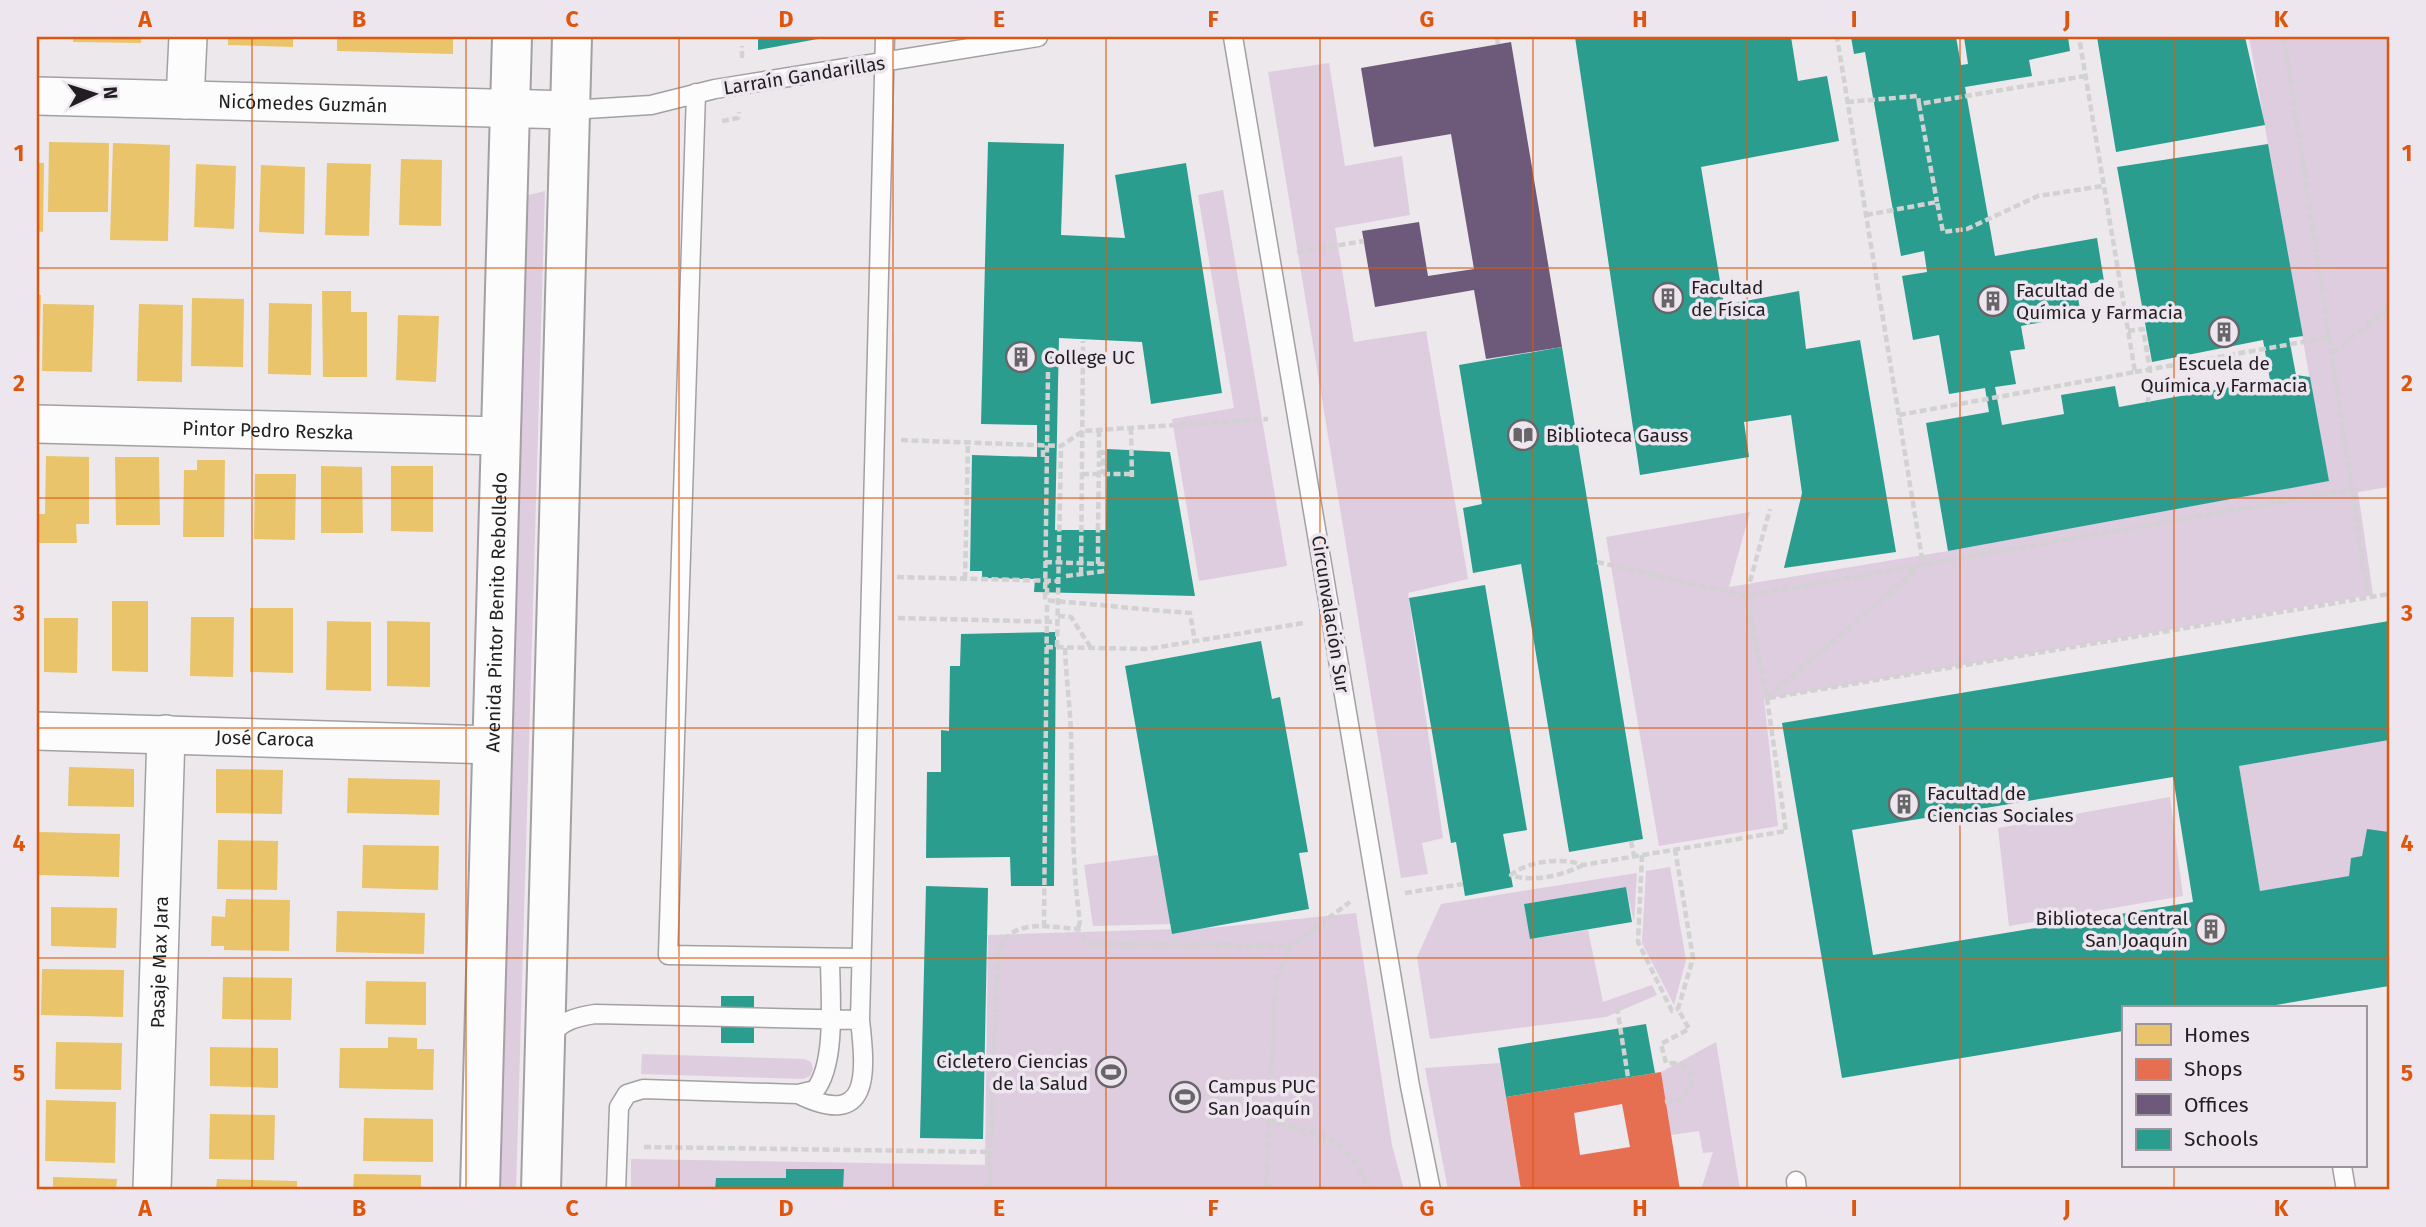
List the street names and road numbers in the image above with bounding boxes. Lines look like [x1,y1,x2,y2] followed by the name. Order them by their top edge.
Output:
[722,51,887,100] street label: Larraín Gandarillas
[218,90,388,117] street label: Nicómedes Guzmán
[182,417,354,444] street label: Pintor Pedro Reszka
[481,472,512,753] street label: Avenida Pintor Benito Rebolledo
[1307,534,1354,695] street label: Circunvalación Sur
[215,725,315,752] street label: José Caroca
[146,896,173,1029] street label: Pasaje Max Jara

